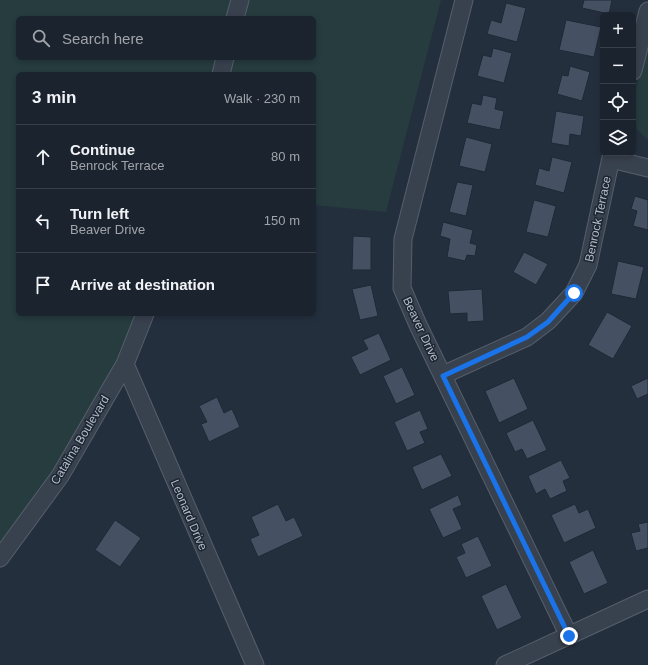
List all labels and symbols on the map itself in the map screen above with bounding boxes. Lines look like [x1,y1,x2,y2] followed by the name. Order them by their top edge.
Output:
[582,175,614,263] street label: Benrock Terrace
[565,284,583,302] route start
[400,295,442,364] street label: Beaver Drive
[48,393,112,487] street label: Catalina Boulevard
[168,478,210,553] street label: Leonard Drive
[560,627,578,645] route end

